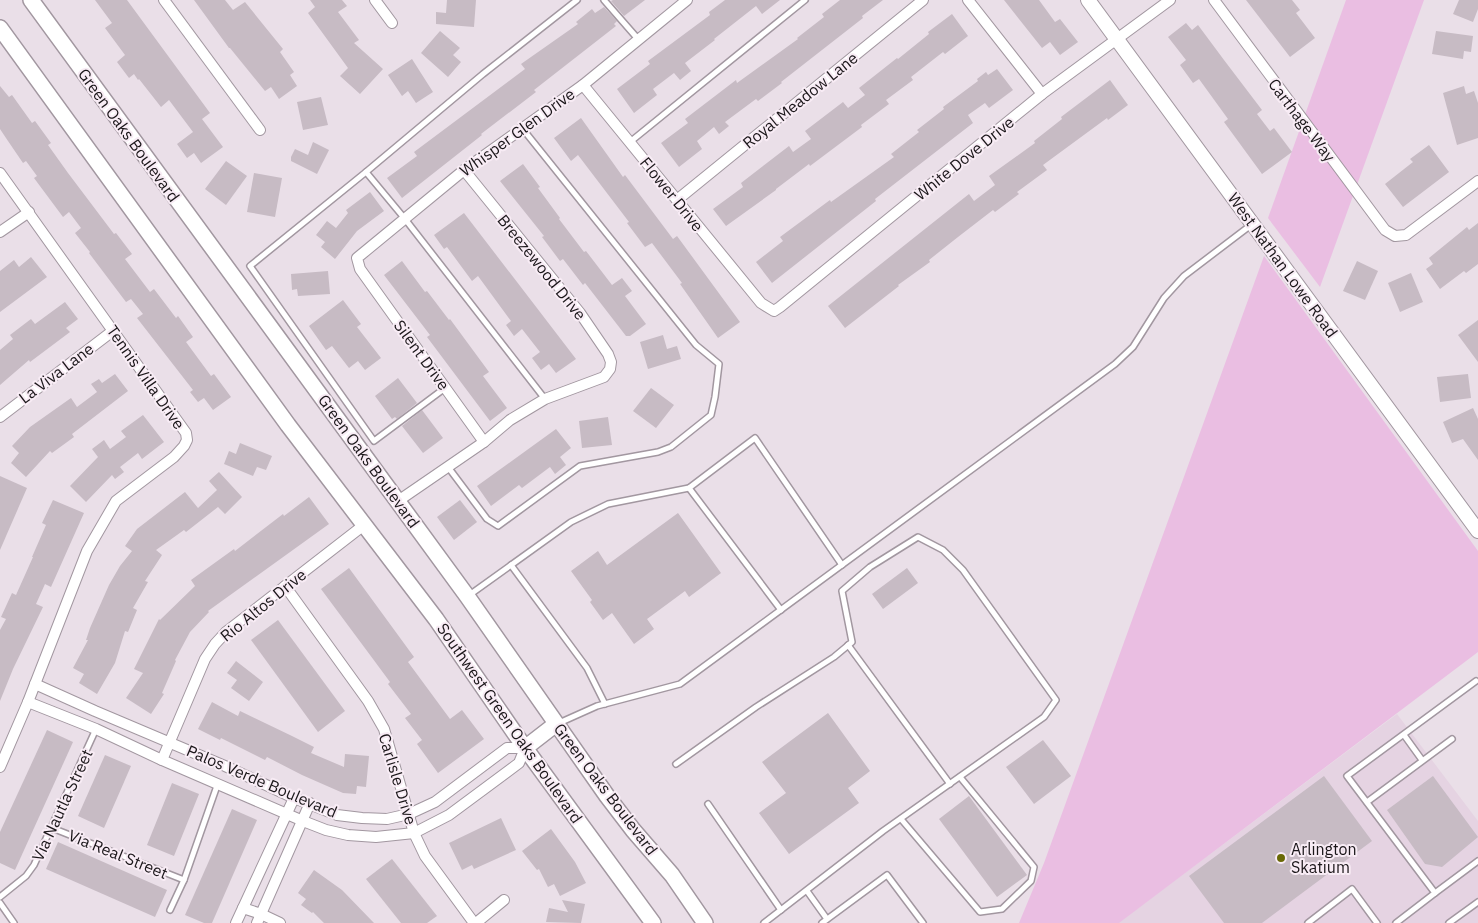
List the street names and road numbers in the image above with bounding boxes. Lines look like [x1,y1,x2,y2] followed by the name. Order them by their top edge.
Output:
[738,47,862,153] street label: Royal Meadow Lane
[74,64,184,206] street label: Green Oaks Boulevard
[1264,74,1340,166] street label: Carthage Way
[456,83,579,180] street label: Whisper Glen Drive
[910,112,1018,204] street label: White Dove Drive
[636,153,708,235] street label: Flower Drive
[1224,189,1342,341] street label: West Nathan Lowe Road
[493,210,591,324] street label: Breezewood Drive
[390,316,454,394] street label: Silent Drive
[103,321,189,433] street label: Tennis Villa Drive
[15,338,98,408] street label: La Viva Lane
[314,390,424,532] street label: Green Oaks Boulevard
[216,564,310,646] street label: Rio Altos Drive
[433,619,587,827] street label: Southwest Green Oaks Boulevard
[550,719,662,859] street label: Green Oaks Boulevard
[375,731,421,827] street label: Carlisle Drive
[184,740,340,822] street label: Palos Verde Boulevard
[27,746,97,864] street label: Via Nautla Street
[65,825,171,883] street label: Via Real Street

